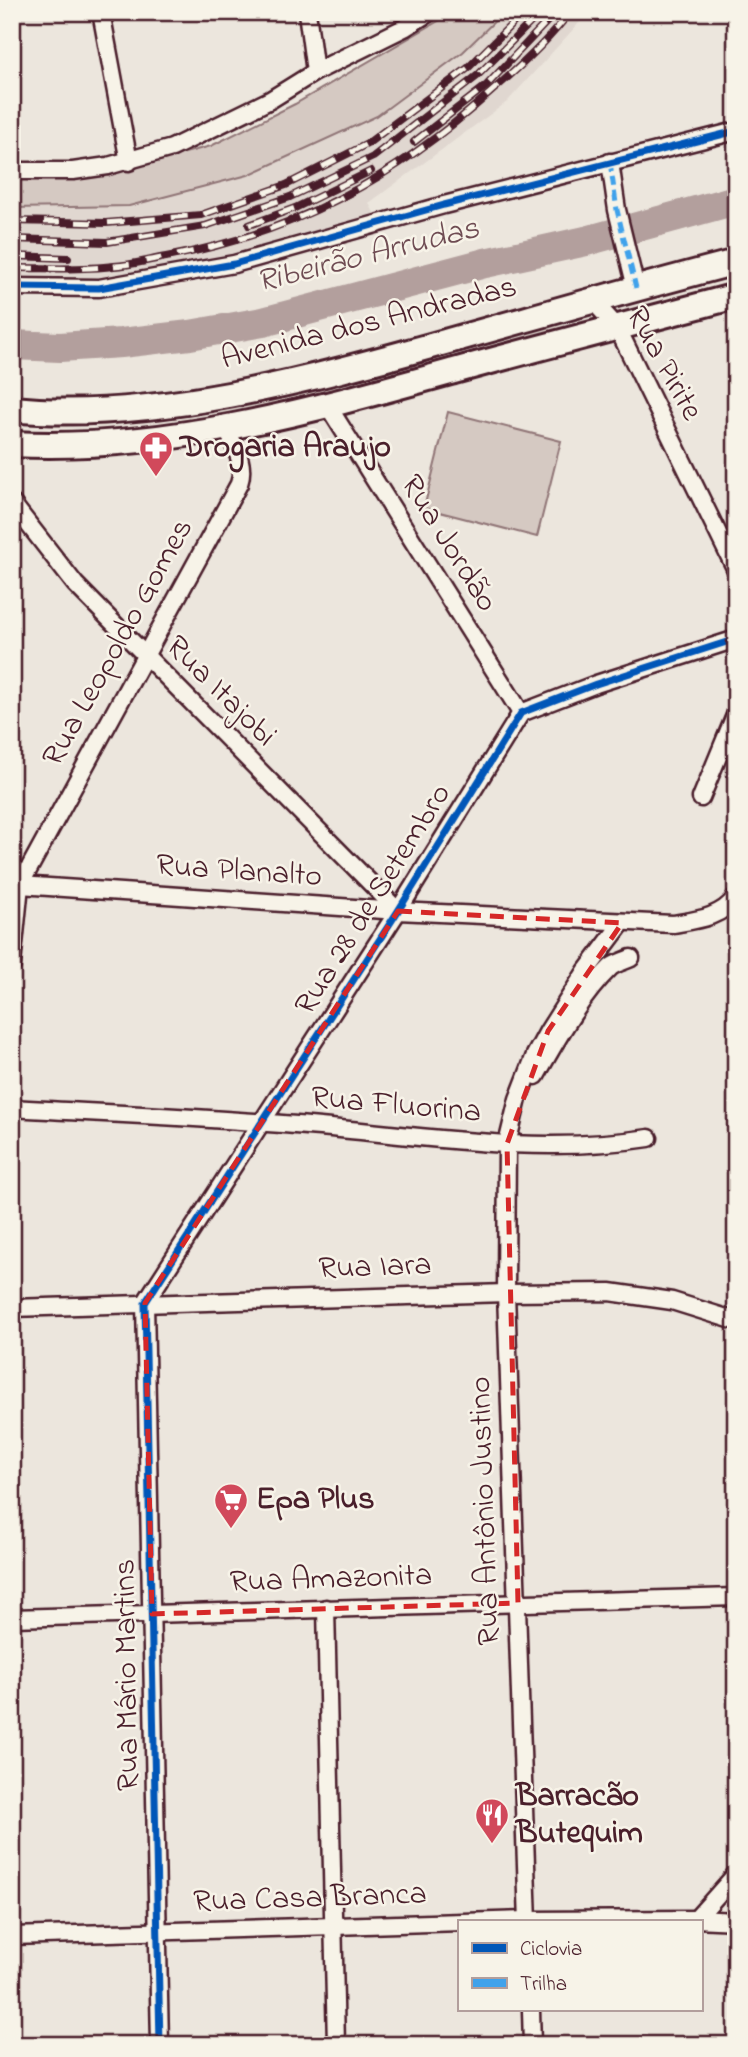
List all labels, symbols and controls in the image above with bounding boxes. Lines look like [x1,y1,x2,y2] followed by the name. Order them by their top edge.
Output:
[252,205,484,307] water label: Ribeirão Arrudas
[216,265,522,383] street label: Avenida dos Andradas
[612,298,714,430] street label: Rua Pirite
[178,425,391,473] place label: Drogaria Araujo
[137,429,175,478] pharmacy icon: Drogaria Araujo
[387,466,509,622] street label: Rua Jordão
[31,510,207,776] street label: Rua Leopoldo Gomes
[153,625,287,759] street label: Rua Itajobi
[284,775,464,1025] street label: Rua 28 de Setembro
[154,843,324,901] street label: Rua Planalto
[309,1075,483,1137] street label: Rua Fluorina
[318,1243,432,1293] street label: Rua Iara
[458,1376,514,1646] street label: Rua Antônio Justino
[256,1477,375,1524] place label: Epa Plus
[212,1481,250,1530] supermarket icon: Epa Plus
[229,1553,433,1607] street label: Rua Amazonita
[102,1558,154,1792] street label: Rua Mário Martins
[514,1774,643,1858] place label: Barracão Butequim
[473,1796,511,1845] restaurant icon: Barracão Butequim
[192,1871,428,1927] street label: Rua Casa Branca
[458,1920,702,2011] legend
[520,1935,582,1965] text: Ciclovia
[520,1970,567,2000] text: Trilha

